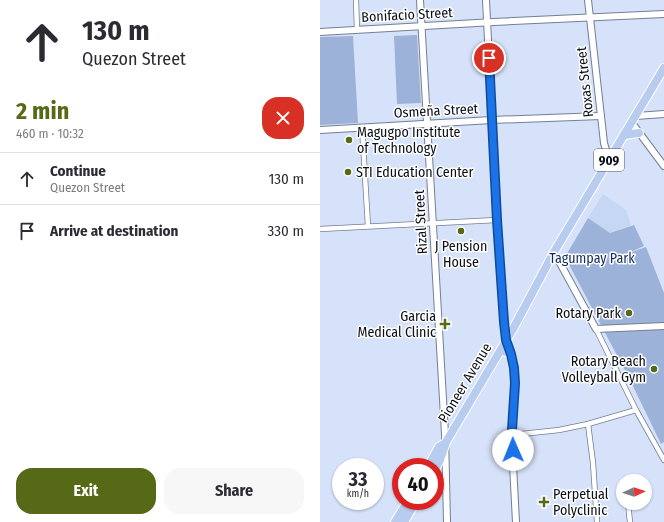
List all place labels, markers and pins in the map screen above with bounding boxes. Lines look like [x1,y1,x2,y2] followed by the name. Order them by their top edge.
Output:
[472,41,506,75] pin
[357,124,461,157] place label: Magugpo Institute of Technology
[344,135,354,145] marker: Magugpo Institute of Technology
[356,164,473,181] place label: STI Education Center
[343,167,353,177] marker: STI Education Center
[456,226,466,236] marker: J Pension House
[435,238,487,271] place label: J Pension House
[556,305,621,322] place label: Rotary Park
[357,308,436,341] place label: Garcia Medical Clinic
[624,308,634,318] marker: Rotary Park
[439,318,451,330] marker: Garcia Medical Clinic
[562,353,646,386] place label: Rotary Beach Volleyball Gym
[649,364,659,374] marker: Rotary Beach Volleyball Gym
[553,486,609,519] place label: Perpetual Polyclinic
[538,496,550,508] marker: Perpetual Polyclinic

